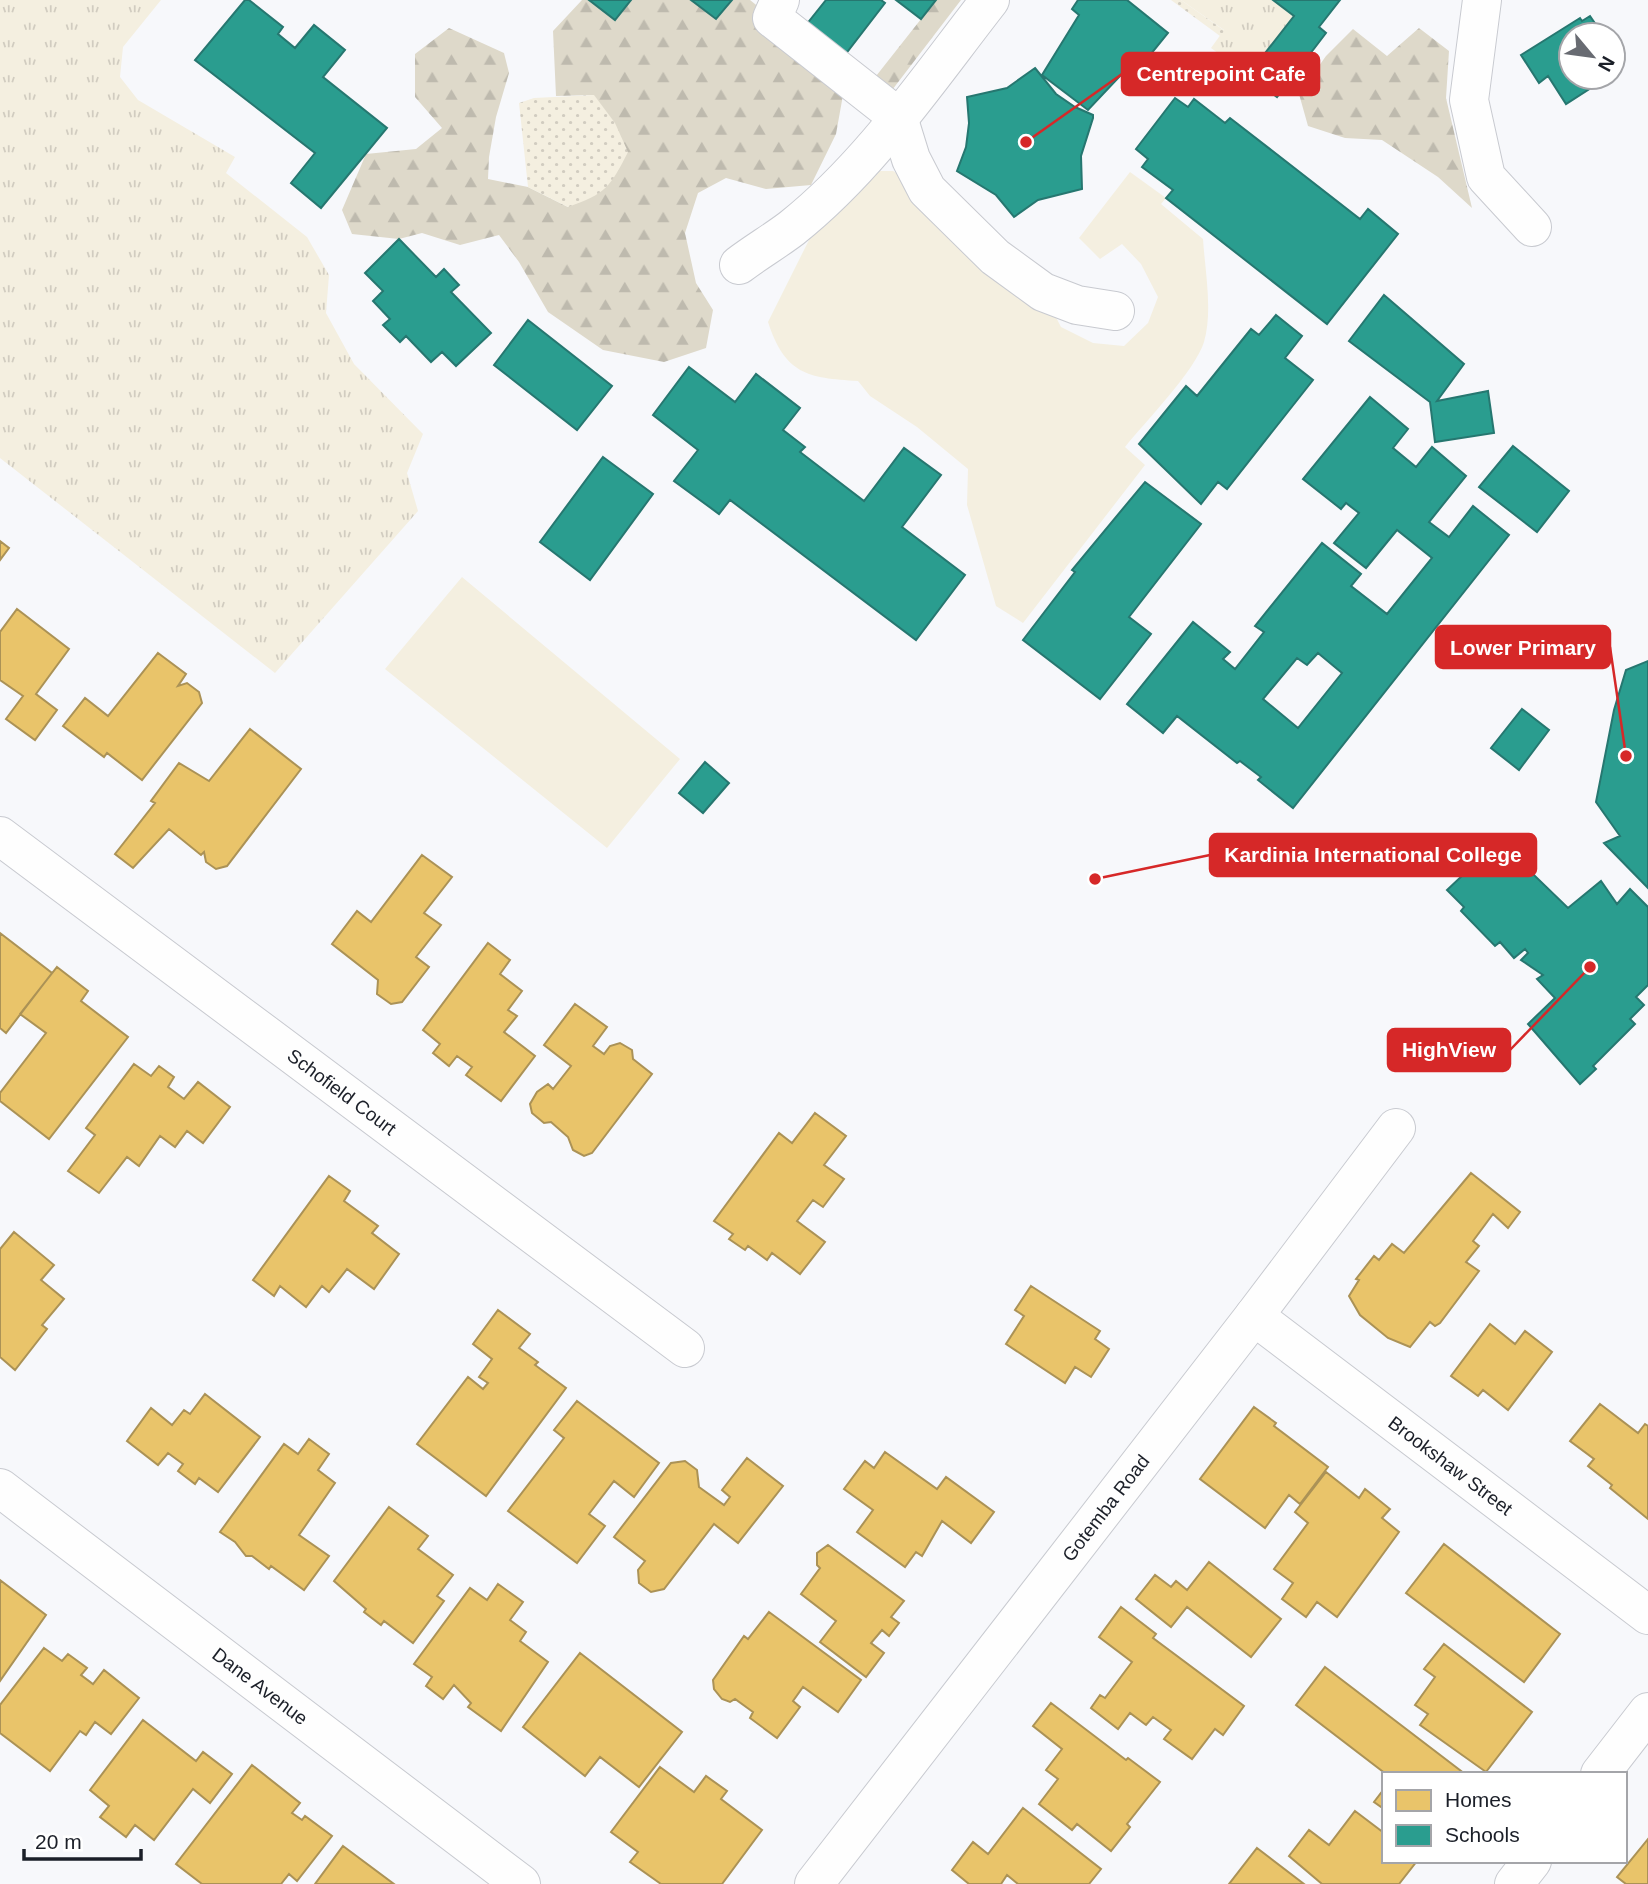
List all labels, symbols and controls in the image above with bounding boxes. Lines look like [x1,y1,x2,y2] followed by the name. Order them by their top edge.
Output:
[1557,21,1627,91] north arrow
[1122,53,1319,95] callout: Centrepoint Cafe
[1594,53,1619,75] text: N
[1136,62,1306,85] text: Centrepoint Cafe
[1436,626,1610,668] callout: Lower Primary
[1450,636,1596,659] text: Lower Primary
[1210,834,1536,876] callout: Kardinia International College
[1224,843,1522,866] text: Kardinia International College
[1388,1029,1510,1071] callout: HighView
[1402,1038,1497,1061] text: HighView
[283,1045,401,1140] street label: Schofield Court
[1384,1412,1517,1520] street label: Brookshaw Street
[1058,1451,1154,1565] street label: Gotemba Road
[208,1643,312,1729] street label: Dane Avenue
[1382,1772,1627,1863] legend
[1445,1788,1512,1811] text: Homes
[24,1818,142,1862] scale bar
[1445,1823,1520,1846] text: Schools
[35,1830,82,1853] text: 20 m

